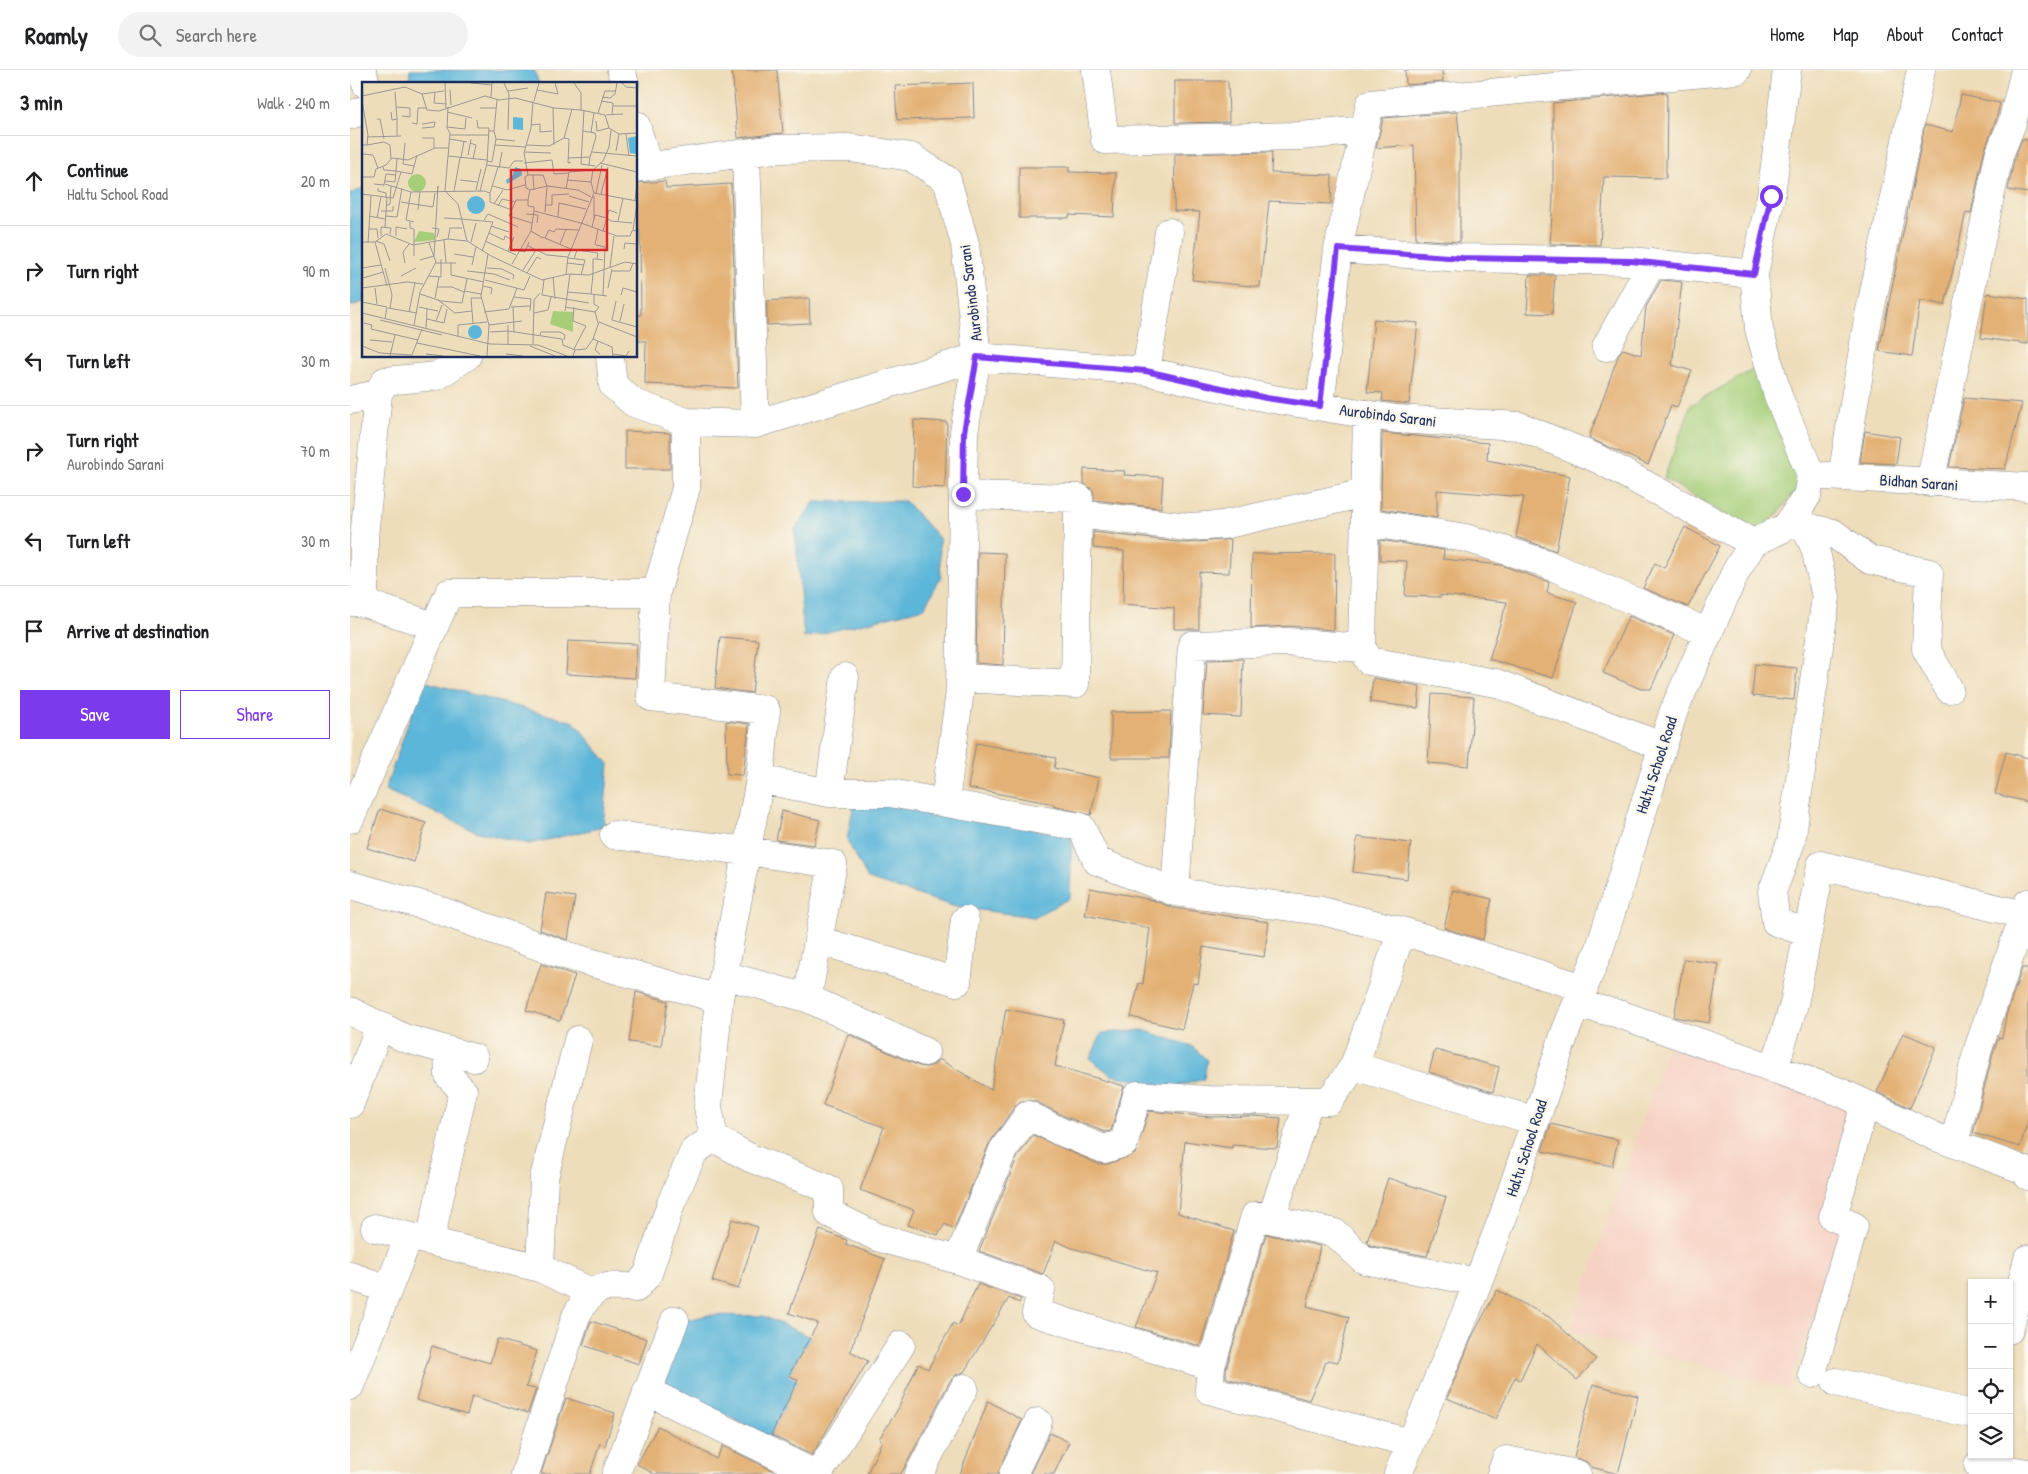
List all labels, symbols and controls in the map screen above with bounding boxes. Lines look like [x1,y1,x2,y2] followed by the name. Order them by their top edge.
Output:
[118,12,468,57] search box
[25,19,88,51] text: Roamly
[136,21,164,49] icon: search
[176,22,257,48] text: Search here
[1770,22,1805,47] text: Home
[1833,22,1858,47] text: Map
[1886,22,1923,47] text: About
[1951,22,2003,47] text: Contact
[362,82,638,358] inset map
[20,88,63,117] text: 3 min
[257,92,330,114] text: Walk · 240 m
[67,157,128,183] text: Continue
[20,167,48,195] icon: ahead
[301,170,330,192] text: 20 m
[67,183,168,205] text: Haltu School Road
[1760,185,1783,208] route start
[953,243,987,343] street label: Aurobindo Sarani
[20,257,48,285] icon: right
[67,258,138,284] text: Turn right
[302,260,330,282] text: 90 m
[20,347,48,375] icon: left
[67,348,130,374] text: Turn left
[301,350,330,372] text: 30 m
[1338,398,1438,432] street label: Aurobindo Sarani
[67,427,138,453] text: Turn right
[20,437,48,465] icon: right
[300,440,330,462] text: 70 m
[67,453,164,475] text: Aurobindo Sarani
[1879,468,1959,496] street label: Bidhan Sarani
[952,483,975,506] route end
[20,527,48,555] icon: left
[67,528,130,554] text: Turn left
[301,530,330,552] text: 30 m
[20,617,48,645] icon: arrive
[67,618,209,644] text: Arrive at destination
[20,690,170,739] button: Save
[180,690,330,739] button: Share
[1630,714,1682,816] street label: Haltu School Road
[1500,1097,1552,1199] street label: Haltu School Road
[1968,1279,2013,1459] map controls
[1968,1279,2013,1324] button: +
[1968,1324,2013,1369] button: −
[1968,1369,2013,1414] button: locate
[1968,1414,2013,1459] button: layers

